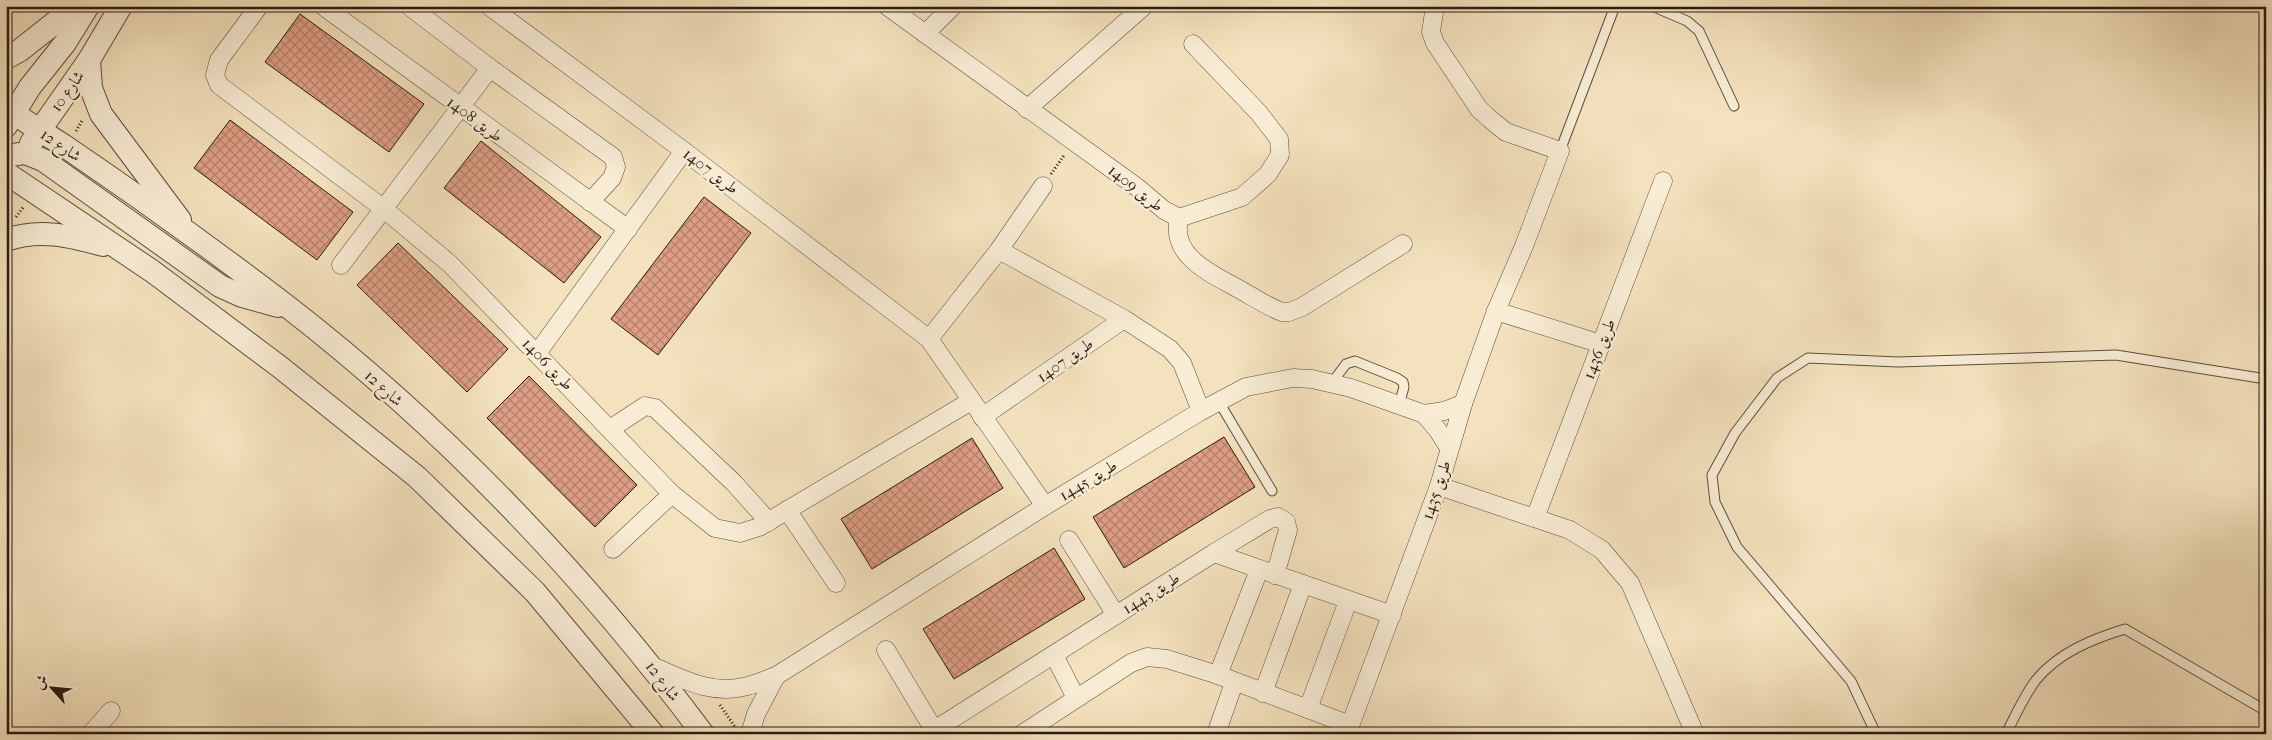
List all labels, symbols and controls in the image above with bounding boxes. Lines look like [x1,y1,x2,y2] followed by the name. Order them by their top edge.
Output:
[46,67,91,117] street label: شارع 10
[443,92,507,147] street label: طريق 1408
[35,124,85,169] street label: شارع 12
[679,144,742,199] street label: طريق 1407
[1104,160,1167,216] street label: طريق 1409
[1579,316,1620,382] street label: طريق 1436
[518,334,578,395] street label: طريق 1406
[1033,334,1097,387] street label: طريق 1407
[358,366,407,413] street label: شارع 12
[1056,455,1121,505] street label: طريق 1445
[1417,458,1455,522] street label: طريق 1435
[1119,568,1184,619] street label: طريق 1443
[639,657,684,707] street label: شارع 12
[28,662,78,712] north arrow
[30,672,52,692] text: ش

